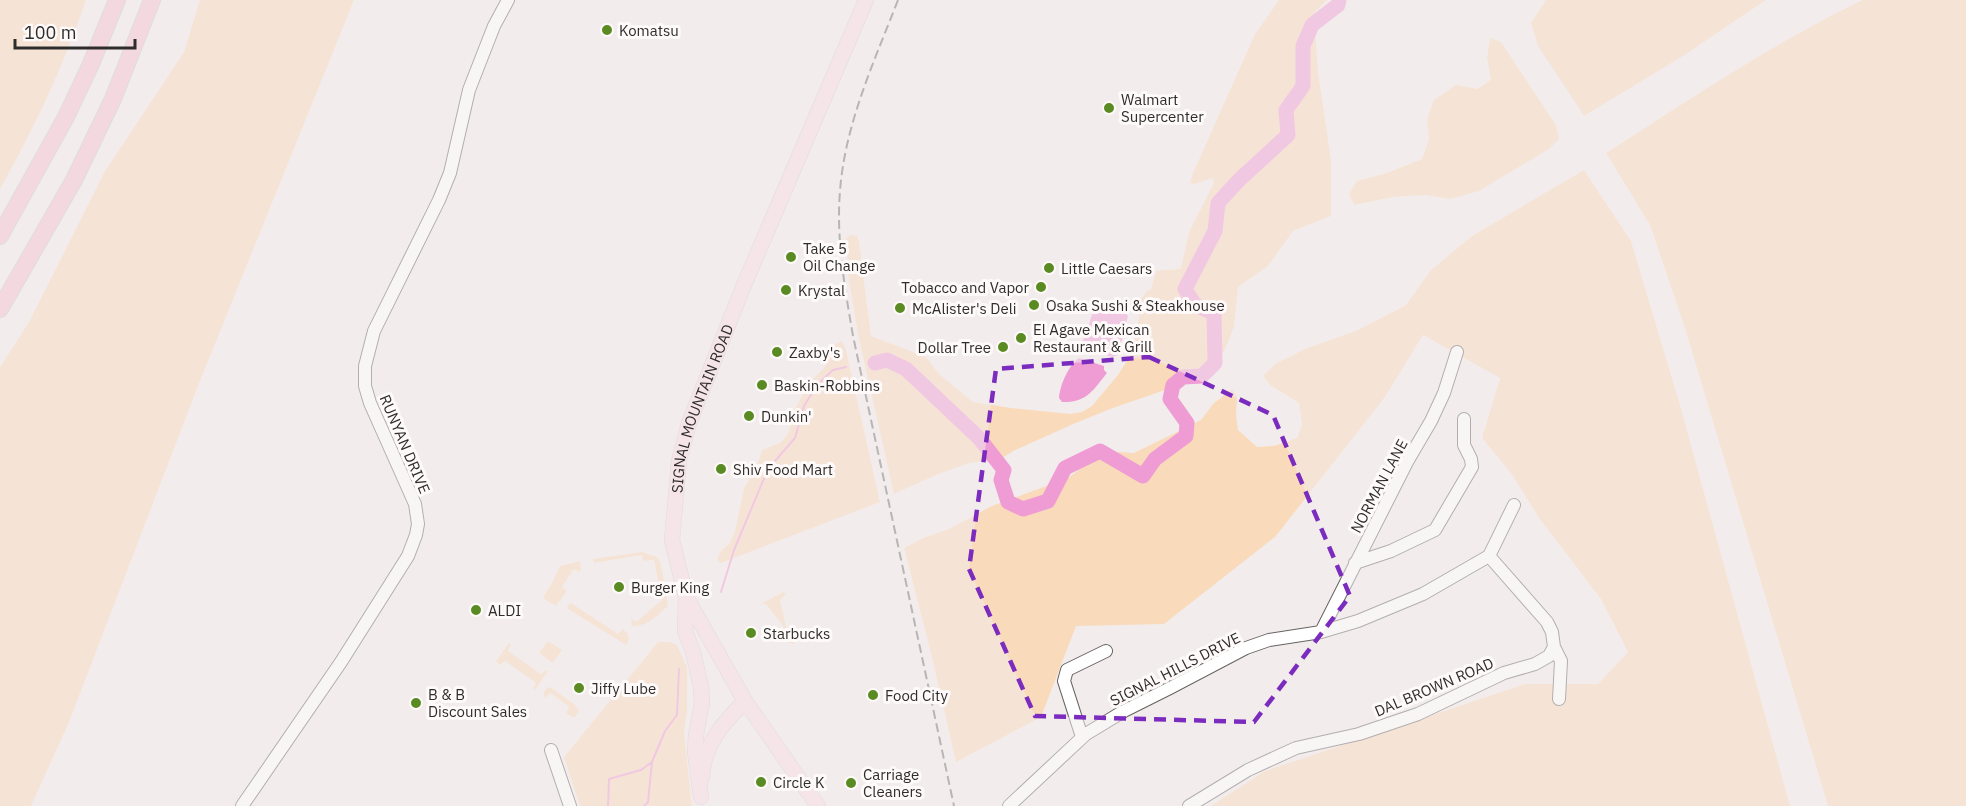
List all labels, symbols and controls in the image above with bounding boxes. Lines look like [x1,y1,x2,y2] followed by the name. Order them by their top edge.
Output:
[15,12,135,50] scale bar
[24,21,76,44] text: 100 m
[619,21,679,40] place label: Komatsu
[600,23,614,37] marker: Komatsu
[1121,90,1204,126] place label: Walmart Supercenter
[1102,101,1116,115] marker: Walmart Supercenter
[803,239,875,275] place label: Take 5 Oil Change
[784,250,798,264] marker: Take 5 Oil Change
[1061,259,1152,278] place label: Little Caesars
[1042,261,1056,275] marker: Little Caesars
[901,278,1029,297] place label: Tobacco and Vapor
[1034,280,1048,294] marker: Tobacco and Vapor
[798,281,845,300] place label: Krystal
[779,283,793,297] marker: Krystal
[1046,296,1225,315] place label: Osaka Sushi & Steakhouse
[1027,298,1041,312] marker: Osaka Sushi & Steakhouse
[912,299,1017,318] place label: McAlister's Deli
[893,301,907,315] marker: McAlister's Deli
[1033,320,1152,356] place label: El Agave Mexican Restaurant & Grill
[667,321,737,494] street label: SIGNAL MOUNTAIN ROAD
[1014,331,1028,345] marker: El Agave Mexican Restaurant & Grill
[918,338,991,357] place label: Dollar Tree
[996,340,1010,354] marker: Dollar Tree
[789,343,841,362] place label: Zaxby's
[770,345,784,359] marker: Zaxby's
[774,376,880,395] place label: Baskin-Robbins
[755,378,769,392] marker: Baskin-Robbins
[376,392,434,496] street label: RUNYAN DRIVE
[761,407,812,426] place label: Dunkin'
[742,409,756,423] marker: Dunkin'
[1346,436,1412,536] street label: NORMAN LANE
[733,460,833,479] place label: Shiv Food Mart
[714,462,728,476] marker: Shiv Food Mart
[631,578,709,597] place label: Burger King
[612,580,626,594] marker: Burger King
[488,601,521,620] place label: ALDI
[469,603,483,617] marker: ALDI
[763,624,830,643] place label: Starbucks
[744,626,758,640] marker: Starbucks
[1107,628,1243,710] street label: SIGNAL HILLS DRIVE
[1372,653,1496,721] street label: DAL BROWN ROAD
[591,679,656,698] place label: Jiffy Lube
[572,681,586,695] marker: Jiffy Lube
[428,685,527,721] place label: B & B Discount Sales
[885,686,948,705] place label: Food City
[866,688,880,702] marker: Food City
[409,696,423,710] marker: B & B Discount Sales
[863,765,922,801] place label: Carriage Cleaners
[773,773,825,792] place label: Circle K
[754,775,768,789] marker: Circle K
[844,776,858,790] marker: Carriage Cleaners

